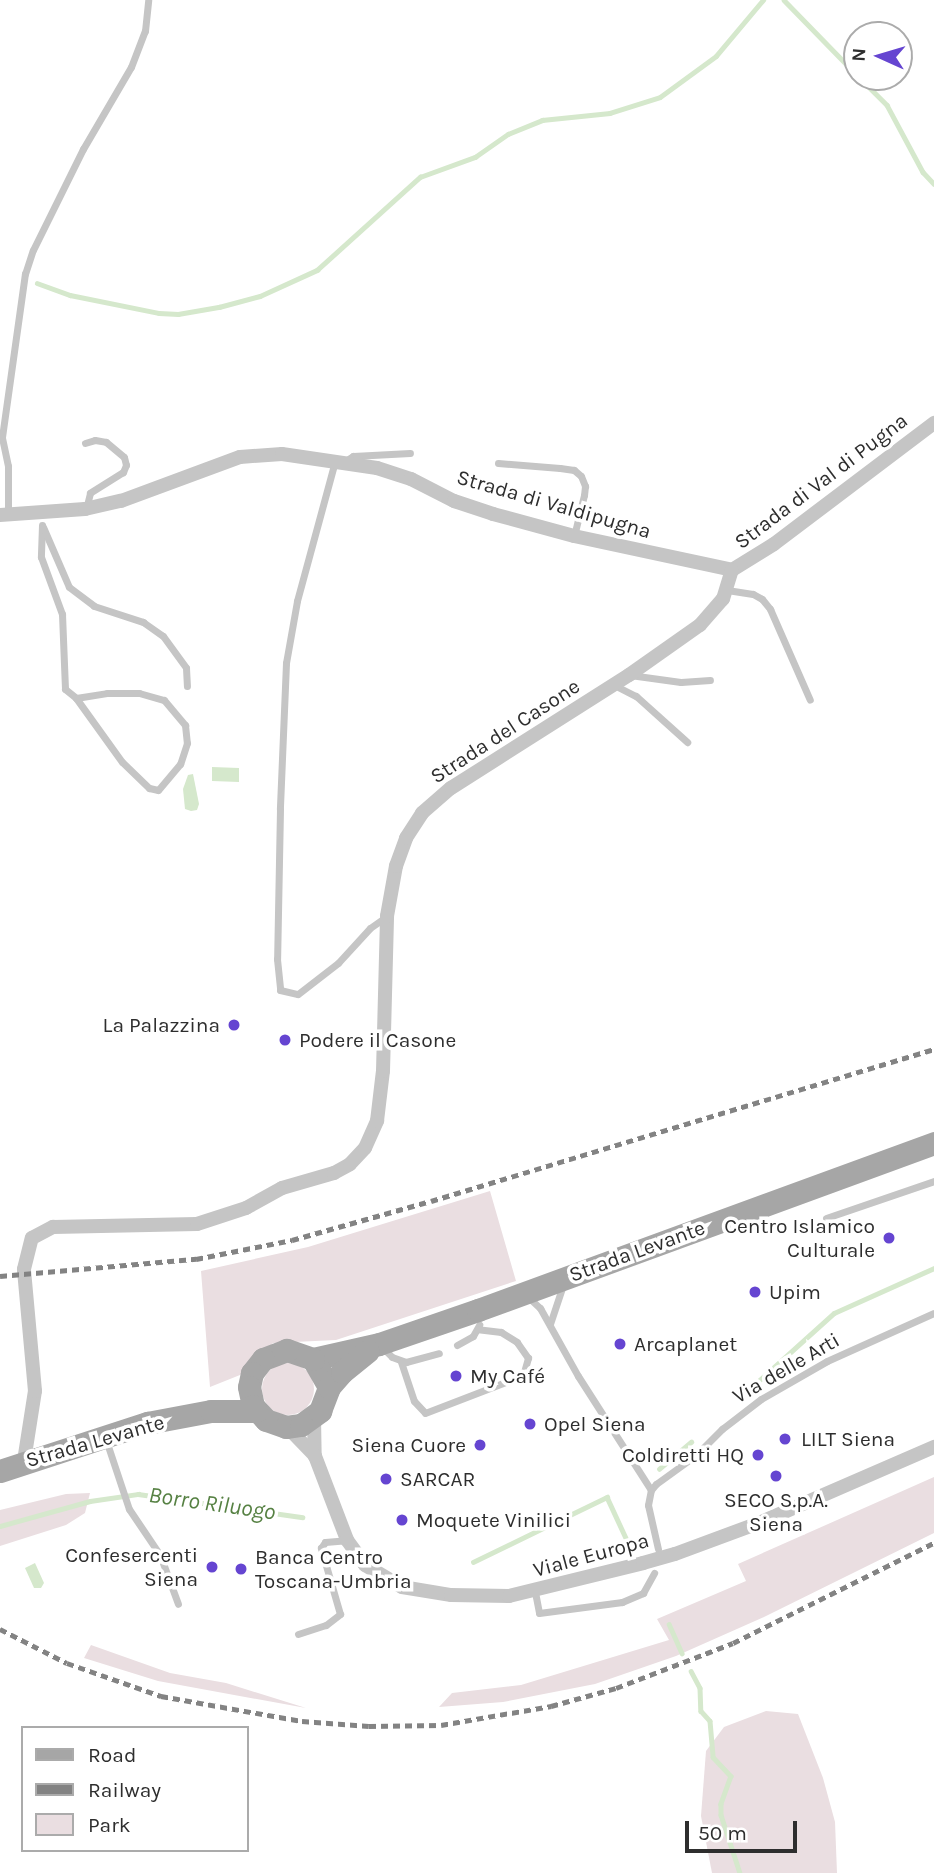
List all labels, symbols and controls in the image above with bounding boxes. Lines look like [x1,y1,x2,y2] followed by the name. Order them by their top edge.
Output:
[843,21,913,91] north arrow
[848,47,870,62] text: N
[730,408,912,554] street label: Strada di Val di Pugna
[454,464,654,544] street label: Strada di Valdipugna
[425,673,585,789] street label: Strada del Casone
[103,1012,220,1038] place label: La Palazzina
[226,1017,242,1033] marker: La Palazzina
[299,1027,456,1053] place label: Podere il Casone
[277,1032,293,1048] marker: Podere il Casone
[724,1213,875,1263] place label: Centro Islamico Culturale
[566,1215,708,1287] street label: Strada Levante
[881,1230,897,1246] marker: Centro Islamico Culturale
[769,1279,821,1305] place label: Upim
[747,1284,763,1300] marker: Upim
[728,1327,844,1409] street label: Via delle Arti
[634,1331,737,1357] place label: Arcaplanet
[612,1336,628,1352] marker: Arcaplanet
[470,1363,545,1389] place label: My Café
[448,1368,464,1384] marker: My Café
[23,1409,167,1473] street label: Strada Levante
[544,1411,645,1437] place label: Opel Siena
[522,1416,538,1432] marker: Opel Siena
[801,1426,895,1452] place label: LILT Siena
[775,1429,795,1449] marker: LILT Siena
[352,1432,466,1458] place label: Siena Cuore
[472,1437,488,1453] marker: Siena Cuore
[622,1442,744,1468] place label: Coldiretti HQ
[750,1447,766,1463] marker: Coldiretti HQ
[400,1466,475,1492] place label: SARCAR
[768,1468,784,1484] marker: SECO S.p.A. Siena
[378,1471,394,1487] marker: SARCAR
[147,1481,277,1527] water label: Borro Riluogo
[724,1487,828,1537] place label: SECO S.p.A. Siena
[416,1507,571,1533] place label: Moquete Vinilici
[394,1512,410,1528] marker: Moquete Vinilici
[530,1527,652,1583] street label: Viale Europa
[65,1542,198,1592] place label: Confesercenti Siena
[255,1544,412,1594] place label: Banca Centro Toscana-Umbria
[204,1559,220,1575] marker: Confesercenti Siena
[233,1561,249,1577] marker: Banca Centro Toscana-Umbria
[21,1726,248,1852] legend
[88,1743,136,1767] text: Road
[88,1778,161,1802] text: Railway
[689,1806,801,1850] scale bar
[88,1813,131,1837] text: Park
[698,1821,747,1845] text: 50 m

